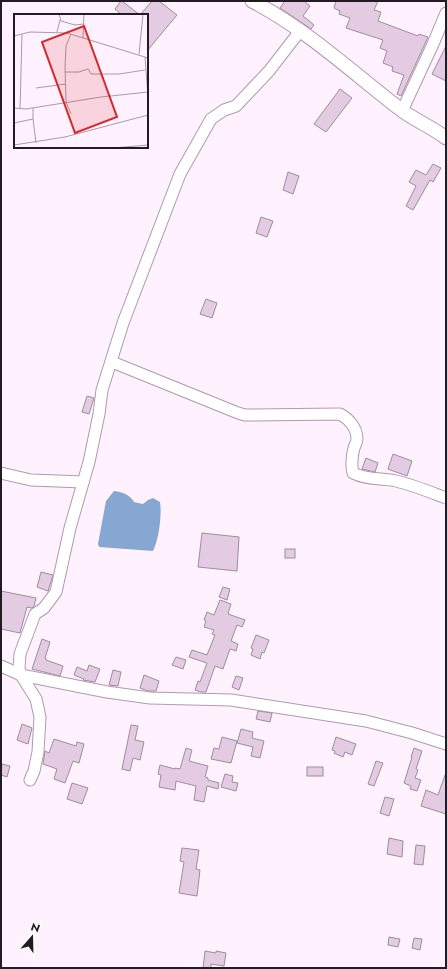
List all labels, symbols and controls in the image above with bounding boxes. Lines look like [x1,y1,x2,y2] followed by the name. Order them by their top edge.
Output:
[14,14,148,148] inset map
[12,917,52,957] north arrow
[29,919,42,937] text: N

